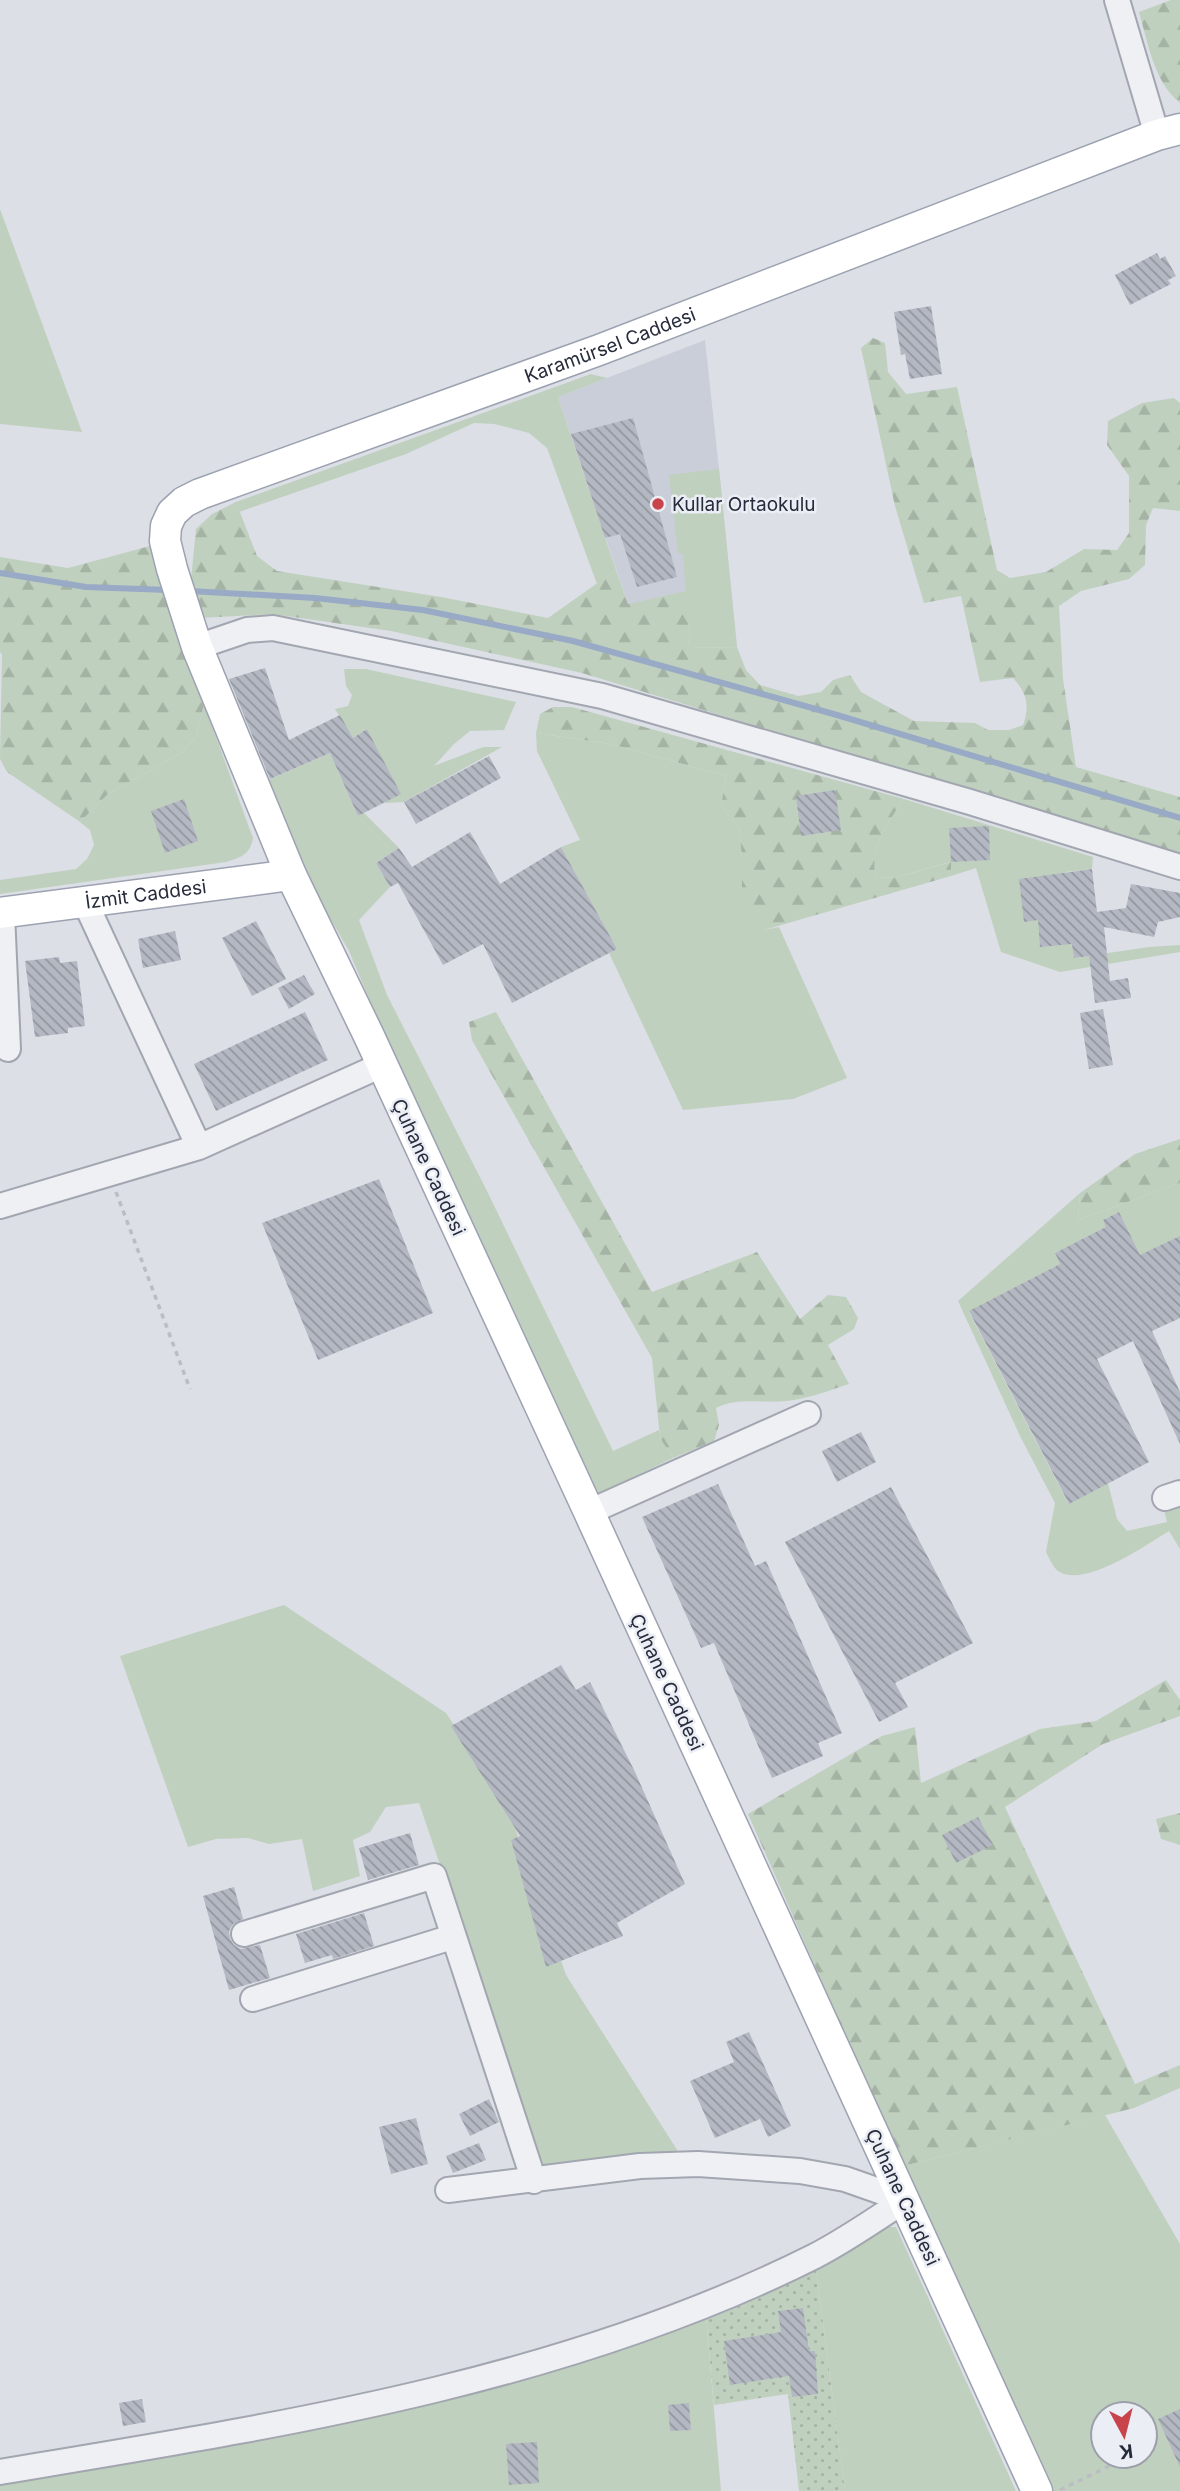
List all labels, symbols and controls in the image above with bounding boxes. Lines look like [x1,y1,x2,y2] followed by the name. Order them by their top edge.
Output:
[521,303,699,388] street label: Karamürsel Caddesi
[672,493,816,516] place label: Kullar Ortaokulu
[650,496,666,512] marker: Kullar Ortaokulu
[84,875,208,914] street label: İzmit Caddesi
[387,1095,470,1239] street label: Çuhane Caddesi
[625,1610,708,1754] street label: Çuhane Caddesi
[861,2125,944,2269] street label: Çuhane Caddesi
[1089,2400,1159,2470] north arrow
[1117,2439,1134,2464] text: K

